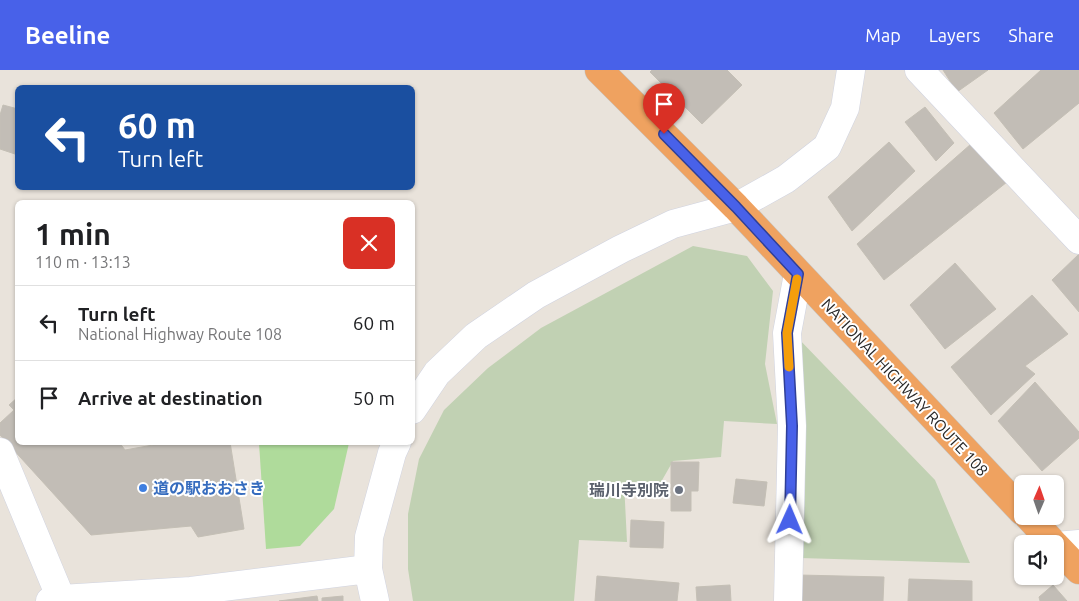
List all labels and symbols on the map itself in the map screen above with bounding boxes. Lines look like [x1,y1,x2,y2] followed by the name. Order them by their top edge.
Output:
[643,83,685,134] pin
[818,295,992,479] street label: NATIONAL HIGHWAY ROUTE 108
[1014,475,1064,525] north arrow
[153,479,265,497] place label: 道の駅おおさき
[589,481,669,499] place label: 瑞川寺別院
[137,482,149,494] marker: 道の駅おおさき
[673,484,685,496] marker: 瑞川寺別院
[763,493,815,545] position arrow

